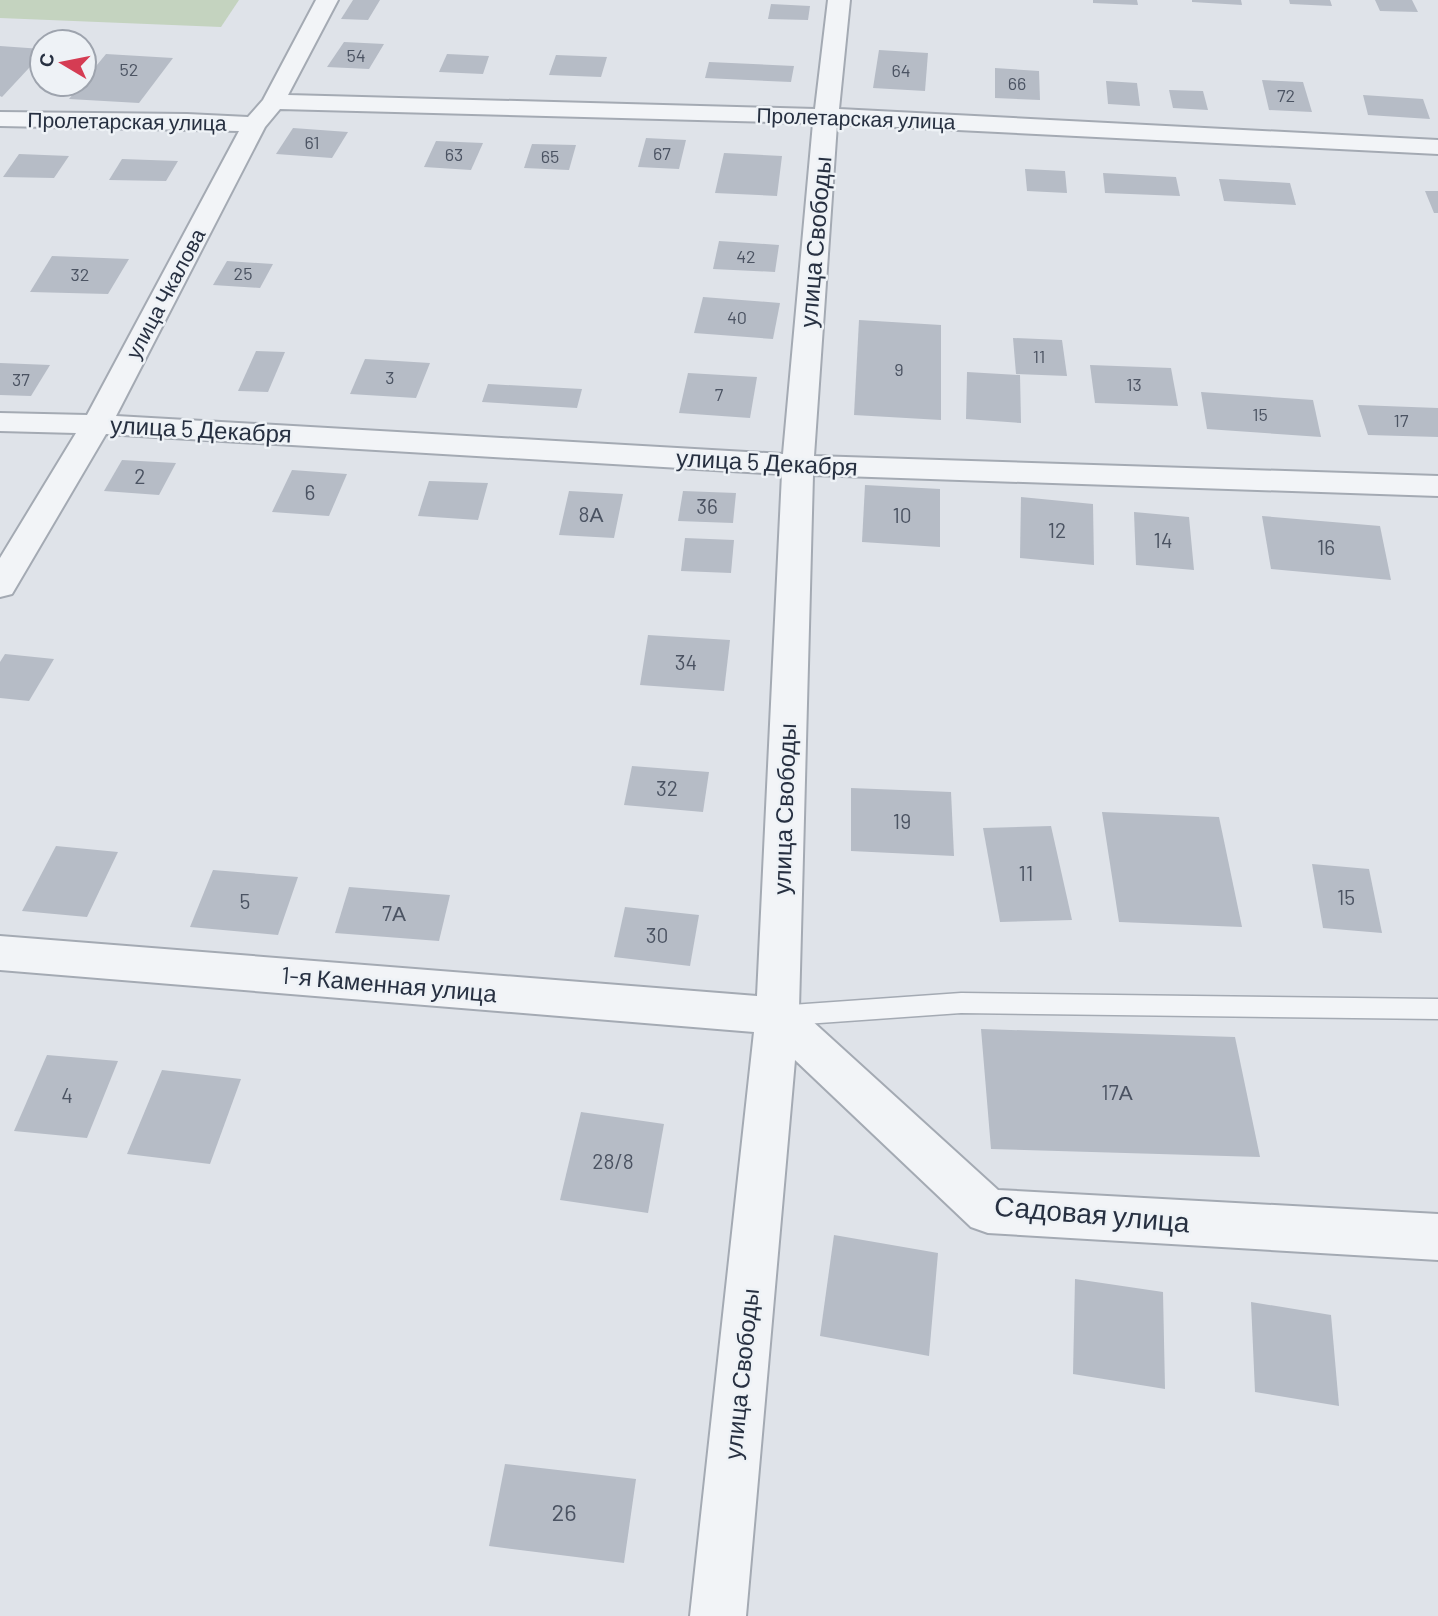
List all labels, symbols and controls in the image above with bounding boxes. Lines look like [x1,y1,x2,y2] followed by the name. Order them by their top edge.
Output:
[28,28,98,98] north arrow
[346,44,366,66] house number: 54
[33,51,58,69] text: С
[120,58,138,80] house number: 52
[891,59,911,81] house number: 64
[1008,72,1026,94] house number: 66
[1277,84,1295,106] house number: 72
[756,102,956,133] street label: Пролетарская улица
[27,106,227,135] street label: Пролетарская улица
[304,131,320,153] house number: 61
[653,142,671,164] house number: 67
[445,143,463,165] house number: 63
[541,145,559,167] house number: 65
[793,155,836,329] street label: улица Свободы
[120,224,210,363] street label: улица Чкалова
[736,245,756,267] house number: 42
[234,262,252,284] house number: 25
[71,263,89,285] house number: 32
[727,306,747,328] house number: 40
[1033,345,1045,367] house number: 11
[894,358,904,380] house number: 9
[385,366,395,388] house number: 3
[12,368,30,390] house number: 37
[1126,373,1142,395] house number: 13
[715,383,724,405] house number: 7
[1252,403,1268,425] house number: 15
[110,409,293,448] street label: улица 5 Декабря
[1394,409,1409,431] house number: 17
[676,442,859,481] street label: улица 5 Декабря
[134,463,146,488] house number: 2
[305,479,315,504] house number: 6
[696,493,718,518] house number: 36
[579,501,603,526] house number: 8А
[892,502,912,527] house number: 10
[1048,517,1066,542] house number: 12
[1154,527,1172,552] house number: 14
[1317,534,1335,559] house number: 16
[675,649,697,674] house number: 34
[766,723,801,895] street label: улица Свободы
[656,775,678,800] house number: 32
[893,808,911,833] house number: 19
[1019,860,1033,885] house number: 11
[1337,884,1355,909] house number: 15
[240,888,250,913] house number: 5
[382,900,406,925] house number: 7А
[646,922,668,947] house number: 30
[280,960,499,1007] street label: 1-я Каменная улица
[1101,1079,1133,1104] house number: 17А
[61,1082,73,1107] house number: 4
[592,1148,634,1173] house number: 28/8
[993,1188,1192,1239] street label: Садовая улица
[717,1287,764,1461] street label: улица Свободы
[551,1497,577,1526] house number: 26

